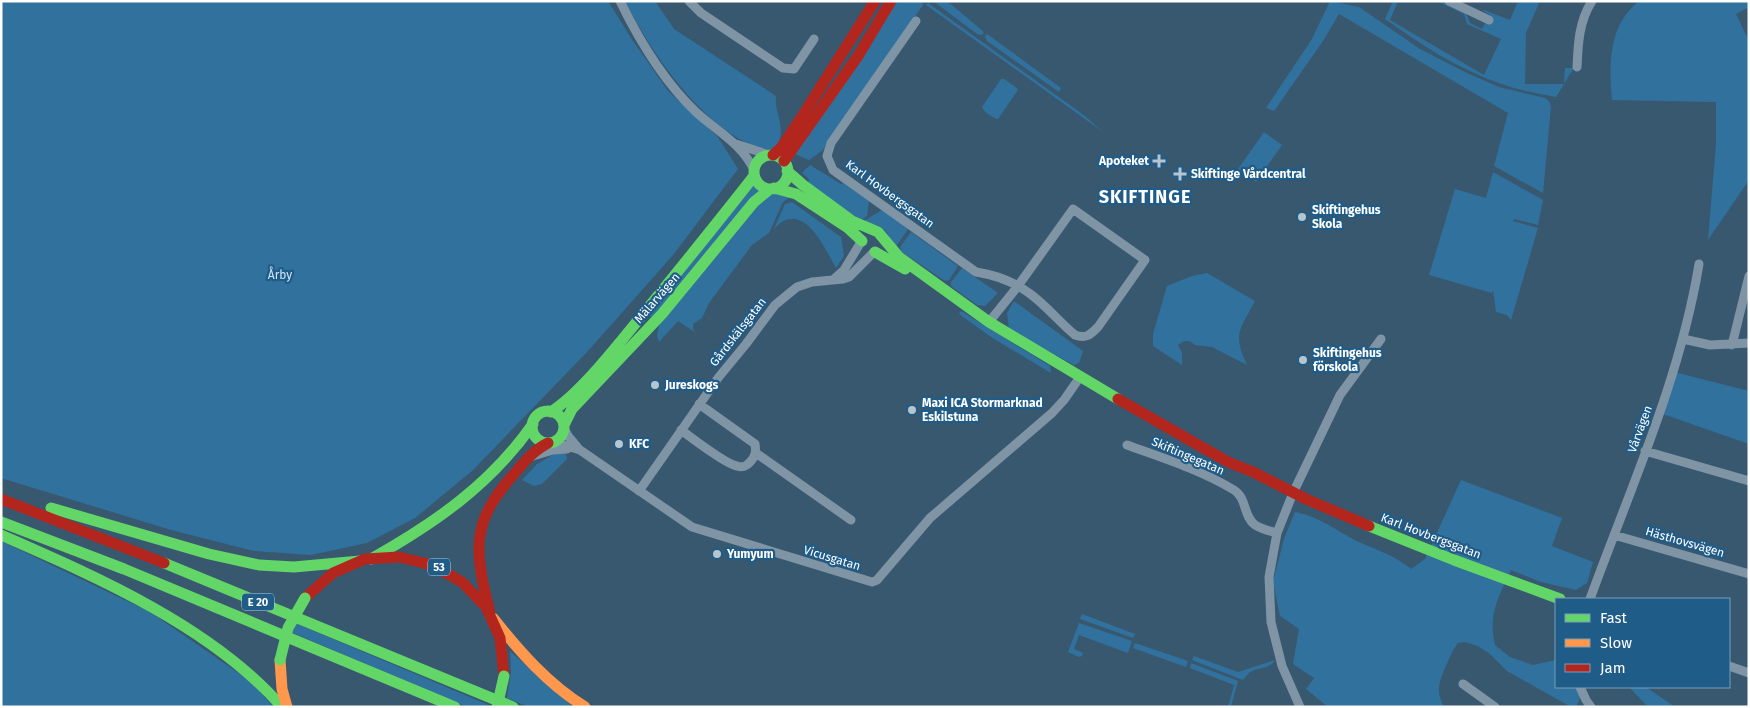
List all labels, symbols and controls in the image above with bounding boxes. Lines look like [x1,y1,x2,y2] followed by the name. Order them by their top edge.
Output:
[1098,154,1149,168] place label: Apoteket
[1153,155,1165,167] marker: Apoteket
[843,157,937,231] street label: Karl Hovbergsgatan
[1173,167,1187,181] marker: Skiftinge Vårdcentral
[1191,167,1306,181] place label: Skiftinge Vårdcentral
[1099,186,1191,208] district label: SKIFTINGE
[1312,203,1381,231] place label: Skiftingehus Skola
[1296,211,1308,223] marker: Skiftingehus Skola
[268,266,292,282] park label: Årby
[631,270,683,326] street label: Mälarvägen
[707,295,769,369] street label: Gårdskälsgatan
[1313,346,1382,374] place label: Skiftingehus förskola
[1297,354,1309,366] marker: Skiftingehus förskola
[664,378,719,392] place label: Jureskogs
[649,379,661,391] marker: Jureskogs
[922,396,1043,424] place label: Maxi ICA Stormarknad Eskilstuna
[906,404,918,416] marker: Maxi ICA Stormarknad Eskilstuna
[1625,404,1655,454] street label: Vårvägen
[1149,434,1227,478] street label: Skiftingegatan
[629,437,649,451] place label: KFC
[613,438,625,450] marker: KFC
[1379,510,1483,562] street label: Karl Hovbergsgatan
[1644,524,1726,560] street label: Hästhovsvägen
[802,543,862,573] street label: Vicusgatan
[726,547,774,561] place label: Yumyum
[711,548,723,560] marker: Yumyum
[428,558,450,576] road number: 53
[242,594,274,610] road number: E 20
[1555,598,1730,688] legend
[1600,609,1627,627] text: Fast
[1600,634,1632,652] text: Slow
[1600,659,1626,677] text: Jam

